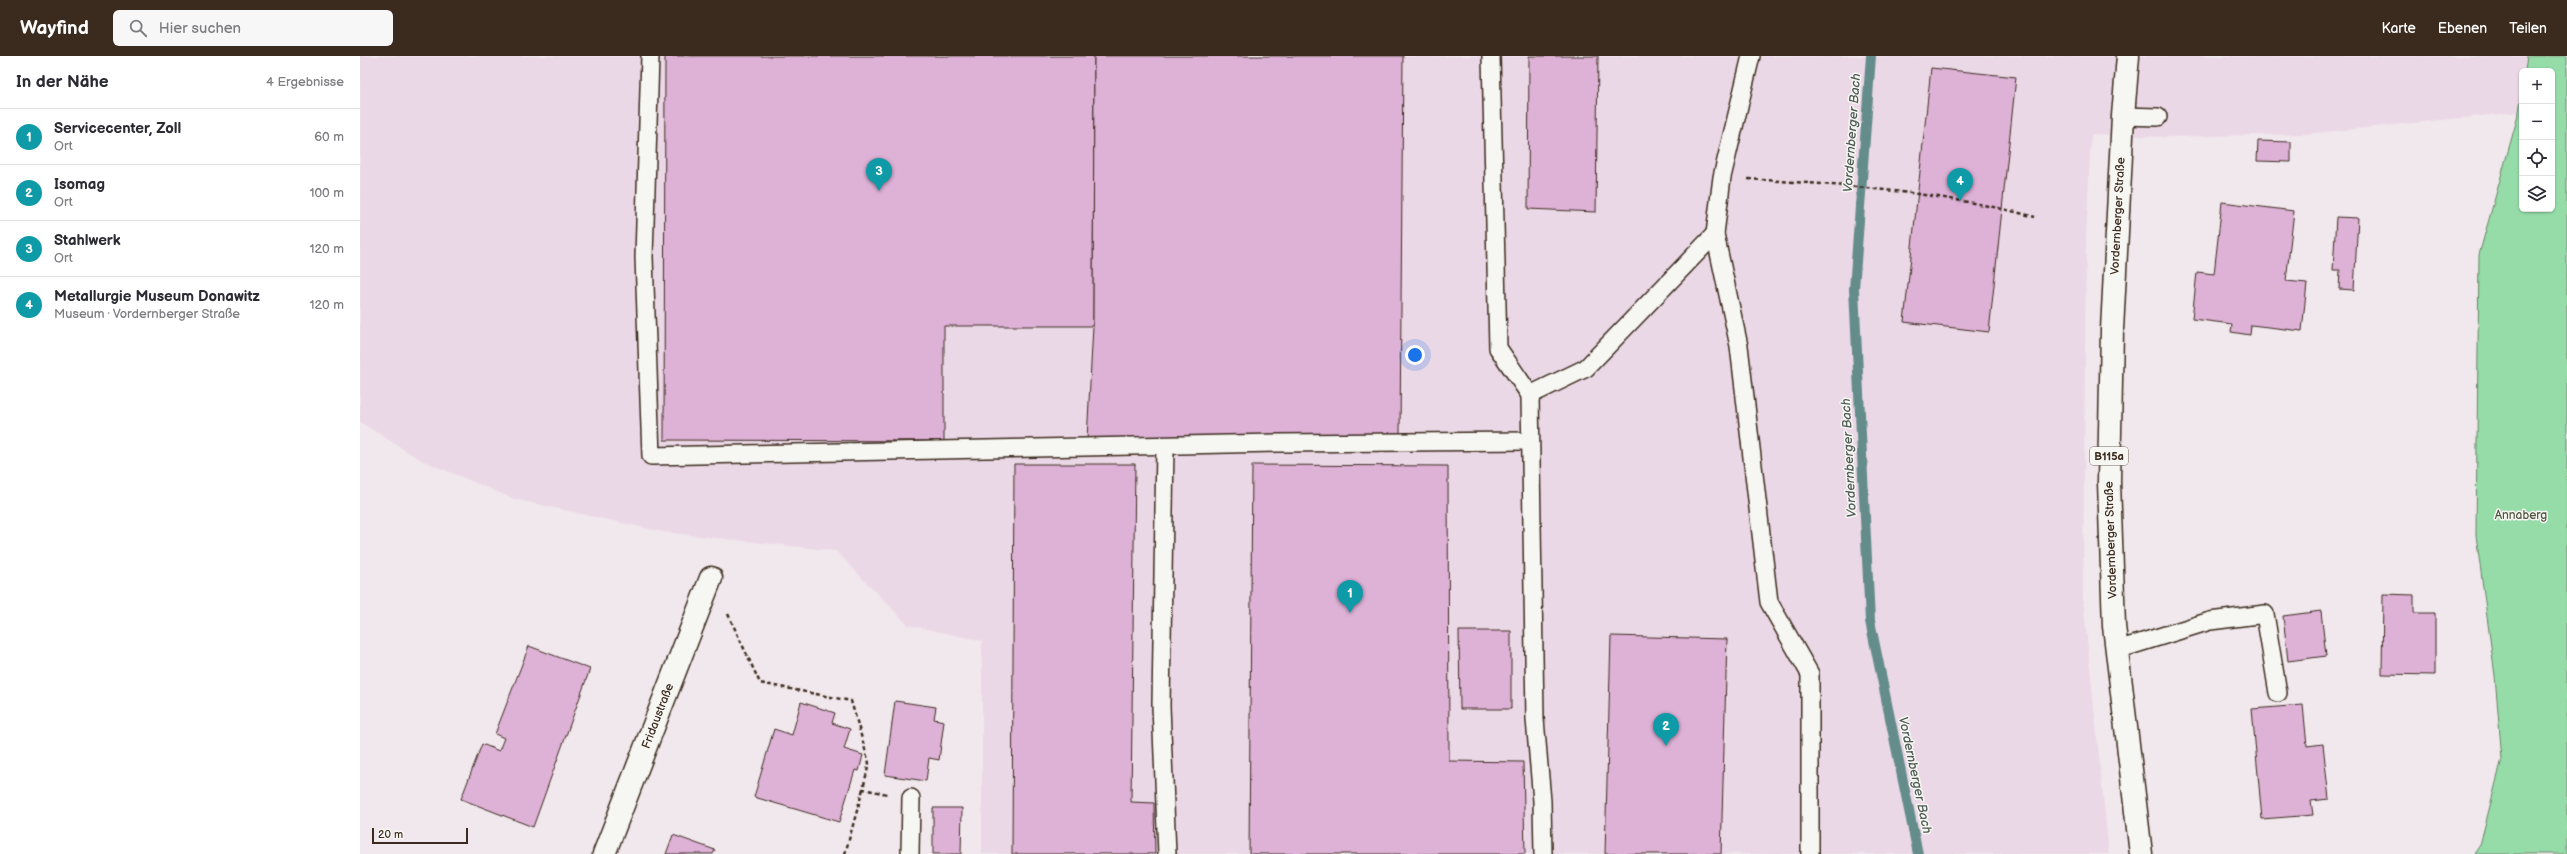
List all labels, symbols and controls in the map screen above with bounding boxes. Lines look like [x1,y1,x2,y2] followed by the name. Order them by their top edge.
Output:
[113,10,393,46] search box
[20,17,89,40] text: Wayfind
[127,17,149,39] icon: search
[159,19,241,38] text: Hier suchen
[2382,20,2416,37] text: Karte
[2438,20,2487,37] text: Ebenen
[2509,20,2547,37] text: Teilen
[2519,68,2555,212] map controls
[2519,68,2555,104] button: +
[16,72,109,92] text: In der Nähe
[1840,73,1864,193] water label: Vordernberger Bach
[266,74,344,90] text: 4 Ergebnisse
[2519,104,2555,140] button: −
[54,119,181,138] text: Servicecenter, Zoll
[26,129,32,145] text: 1
[314,129,344,145] text: 60 m
[54,138,73,154] text: Ort
[2519,140,2555,176] button: locate
[2107,157,2129,275] street label: Vordernberger Straße
[866,158,892,191] pin: 3
[1947,168,1973,201] pin: 4
[54,175,105,194] text: Isomag
[2519,176,2555,212] button: layers
[25,185,33,201] text: 2
[309,185,344,201] text: 100 m
[54,194,73,210] text: Ort
[54,231,121,250] text: Stahlwerk
[25,241,33,257] text: 3
[309,241,344,257] text: 120 m
[54,250,73,266] text: Ort
[54,287,260,306] text: Metallurgie Museum Donawitz
[25,297,33,313] text: 4
[309,297,344,313] text: 120 m
[54,306,240,322] text: Museum · Vordernberger Straße
[1405,345,1425,365] your location
[1838,398,1860,518] water label: Vordernberger Bach
[2090,447,2128,465] road number: B115a
[2101,481,2121,599] street label: Vordernberger Straße
[2495,508,2547,523] park label: Annaberg
[1337,580,1363,613] pin: 1
[639,681,677,751] street label: Fridaustraße
[1653,713,1679,746] pin: 2
[1895,715,1935,835] water label: Vordernberger Bach
[372,826,468,845] scale bar
[378,828,403,841] text: 20 m

